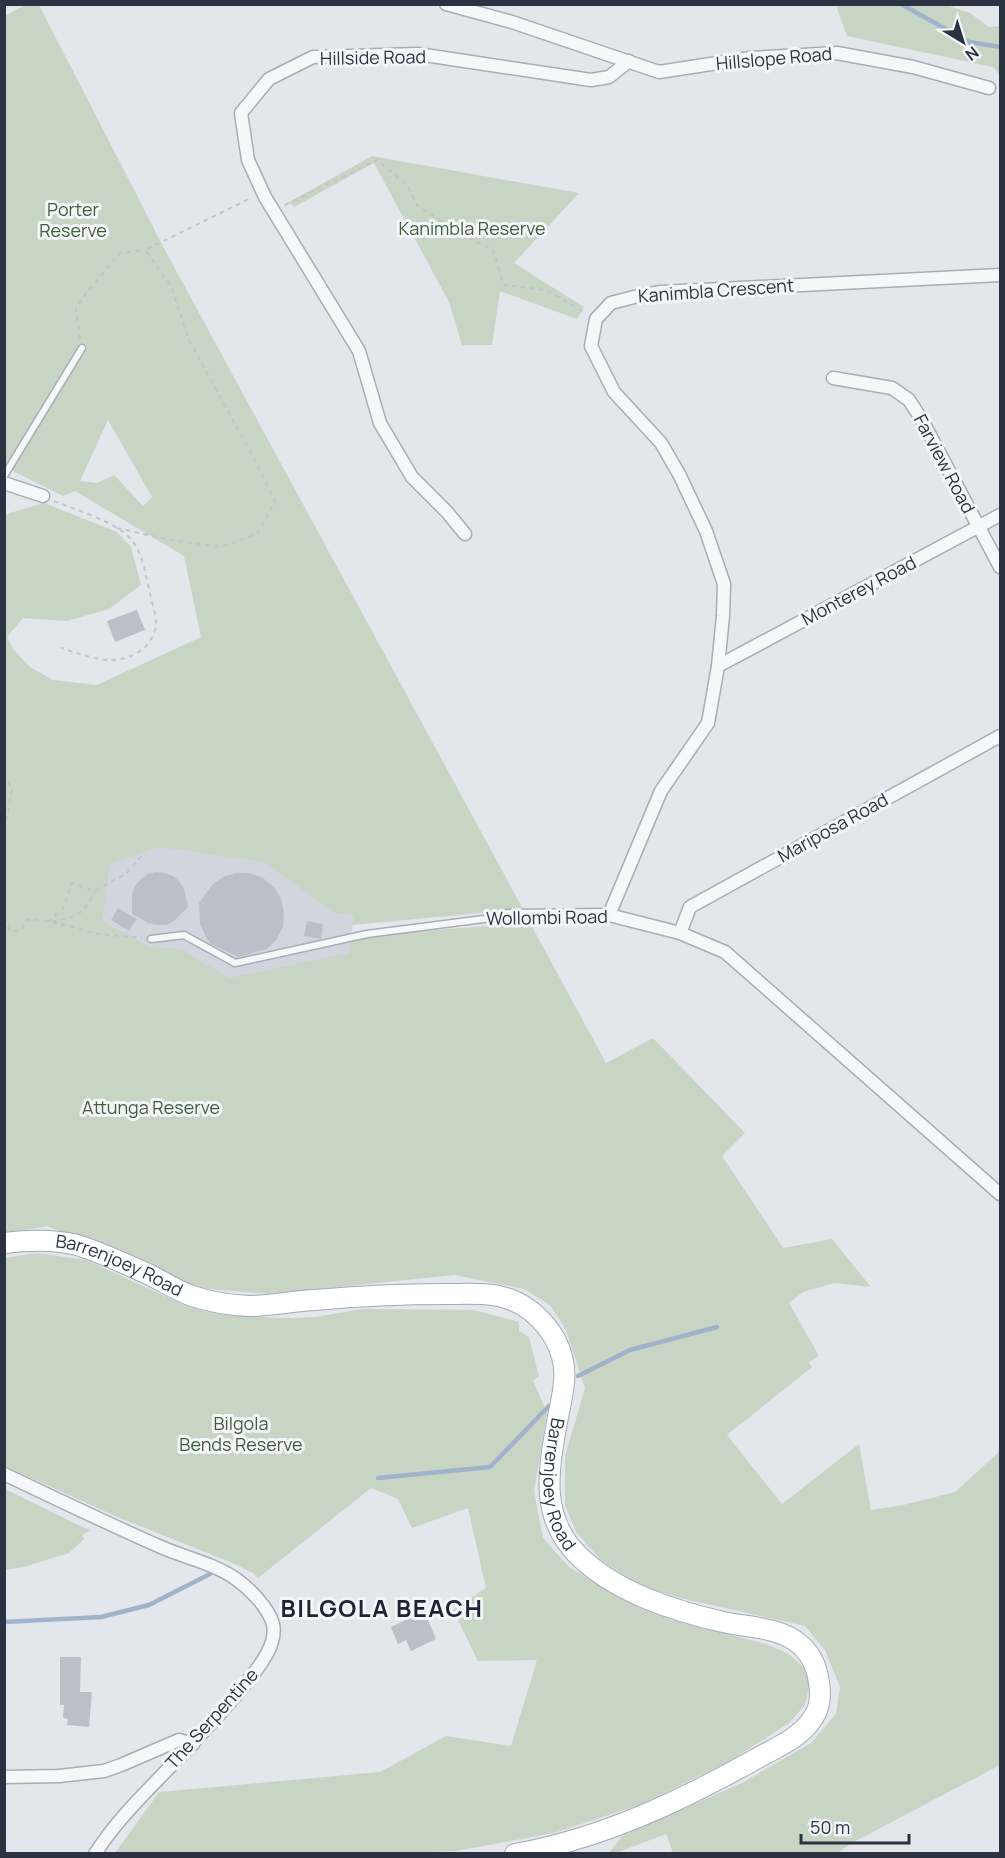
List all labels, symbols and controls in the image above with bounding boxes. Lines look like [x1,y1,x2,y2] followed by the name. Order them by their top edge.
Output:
[933,12,993,72] north arrow
[715,41,833,75] street label: Hillslope Road
[961,42,984,66] text: N
[320,44,426,70] street label: Hillside Road
[39,197,107,242] park label: Porter Reserve
[399,216,545,240] park label: Kanimbla Reserve
[637,273,795,307] street label: Kanimbla Crescent
[909,410,981,517] street label: Farview Road
[797,550,920,630] street label: Monterey Road
[773,787,892,867] street label: Mariposa Road
[486,904,608,930] street label: Wollombi Road
[82,1095,220,1119] park label: Attunga Reserve
[54,1228,187,1302] street label: Barrenjoey Road
[179,1411,303,1456] park label: Bilgola Bends Reserve
[538,1416,582,1555] street label: Barrenjoey Road
[281,1591,483,1624] district label: BILGOLA BEACH
[160,1663,263,1774] street label: The Serpentine
[801,1807,909,1845] scale bar
[810,1815,850,1839] text: 50 m

